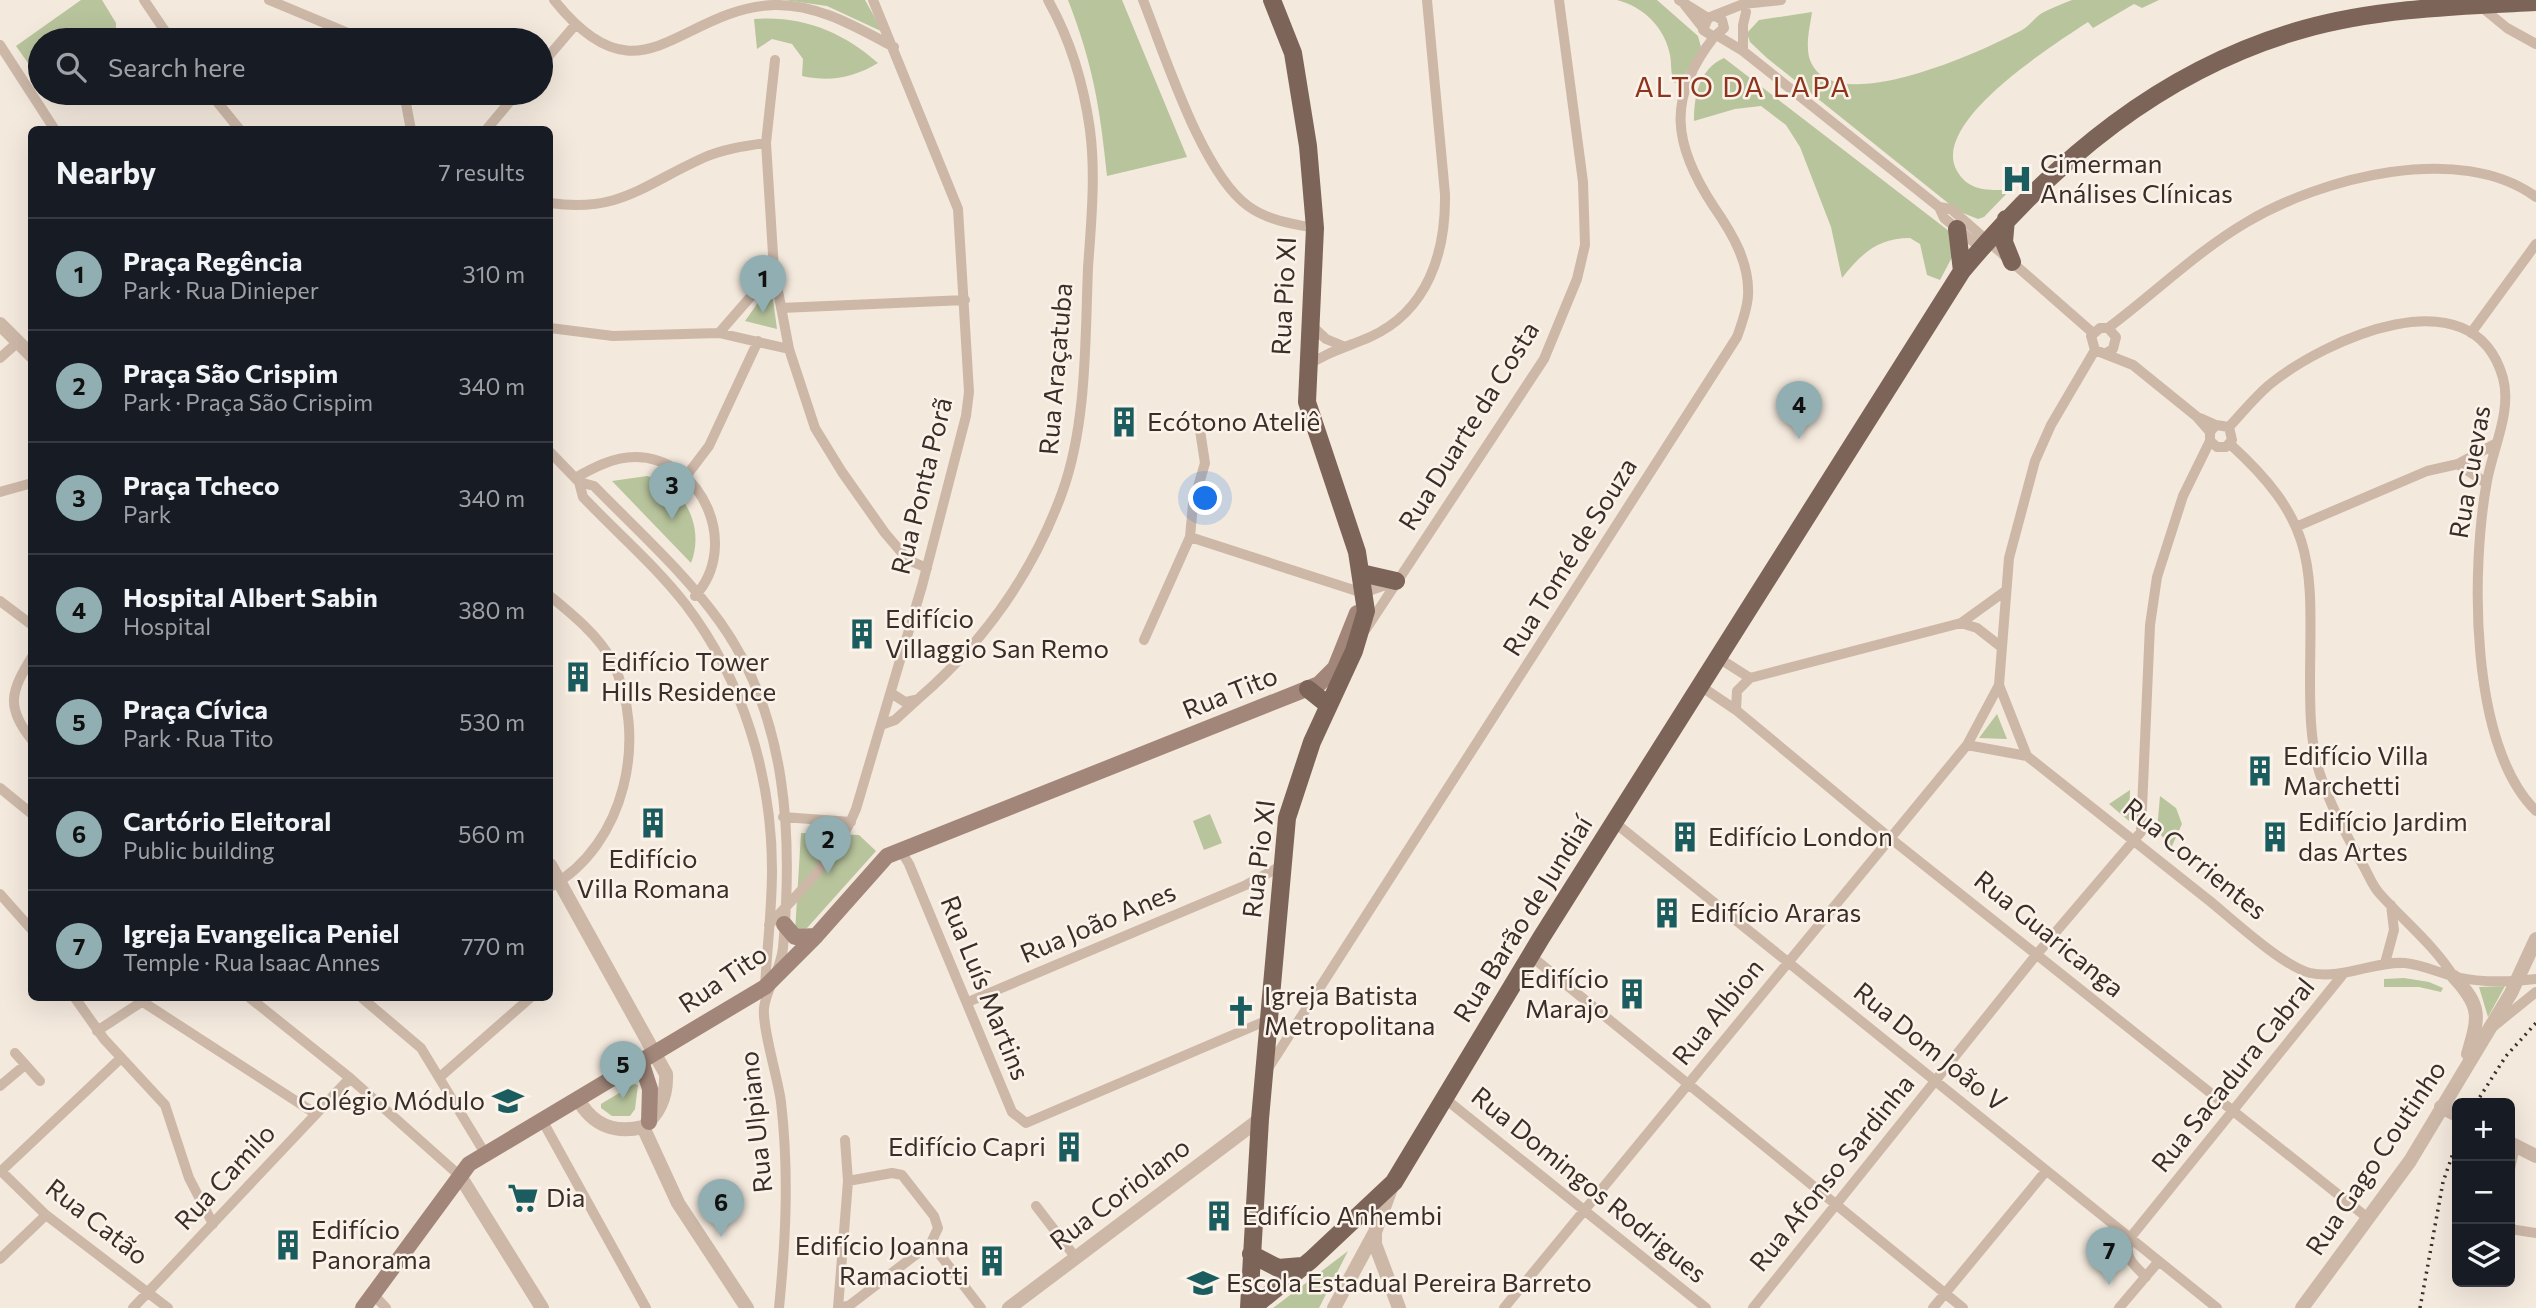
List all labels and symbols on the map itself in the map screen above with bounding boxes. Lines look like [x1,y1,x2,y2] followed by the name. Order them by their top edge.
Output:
[1634,69,1852,103] district label: ALTO DA LAPA
[2040,147,2233,208] place label: Cimerman Análises Clínicas
[2000,162,2034,196] hospital icon: Cimerman Análises Clínicas
[1264,236,1301,356] street label: Rua Pio XI
[740,255,786,313] pin: 1
[1032,282,1077,456] street label: Rua Araçatuba
[1391,315,1544,535] street label: Rua Duarte da Costa
[1776,381,1822,439] pin: 4
[884,394,957,577] street label: Rua Ponta Porã
[2442,403,2495,541] street label: Rua Cuevas
[1107,405,1141,439] building icon: Ecótono Ateliê
[1147,405,1320,436] place label: Ecótono Ateliê
[1495,452,1642,661] street label: Rua Tomé de Souza
[649,462,695,520] pin: 3
[1188,481,1222,515] your location
[885,602,1109,663] place label: Edifício Villaggio San Remo
[845,617,879,651] building icon: Edifício Villaggio San Remo
[601,645,776,706] place label: Edifício Tower Hills Residence
[1177,659,1281,725] street label: Rua Tito
[561,660,595,694] building icon: Edifício Tower Hills Residence
[2283,739,2428,800] place label: Edifício Villa Marchetti
[2243,754,2277,788] building icon: Edifício Villa Marchetti
[2118,790,2274,925] street label: Rua Corrientes
[1235,798,1280,920] street label: Rua Pio XI
[2298,805,2468,866] place label: Edifício Jardim das Artes
[636,806,670,840] building icon: Edifício Villa Romana
[1446,808,1599,1027] street label: Rua Barão de Jundiaí
[805,816,851,874] pin: 2
[1668,820,1702,854] building icon: Edifício London
[1708,820,1893,851] place label: Edifício London
[2258,820,2292,854] building icon: Edifício Jardim das Artes
[576,842,730,903] place label: Edifício Villa Romana
[1969,863,2131,1003] street label: Rua Guaricanga
[1015,875,1180,968] street label: Rua João Anes
[935,891,1037,1084] street label: Rua Luís Martins
[1650,896,1684,930] building icon: Edifício Araras
[1690,896,1861,927] place label: Edifício Araras
[672,937,772,1018] street label: Rua Tito
[1665,952,1769,1070] street label: Rua Albion
[1520,962,1609,1023] place label: Edifício Marajo
[2144,971,2320,1177] street label: Rua Sacadura Cabral
[1848,975,2014,1117] street label: Rua Dom João V
[1615,977,1649,1011] building icon: Edifício Marajo
[1264,979,1435,1040] place label: Igreja Batista Metropolitana
[1224,994,1258,1028] church icon: Igreja Batista Metropolitana
[600,1041,646,1099] pin: 5
[732,1050,777,1194] street label: Rua Ulpiano
[2298,1054,2451,1260] street label: Rua Gago Coutinho
[1742,1067,1920,1277] street label: Rua Afonso Sardinha
[1466,1079,1714,1288] street label: Rua Domingos Rodrigues
[298,1084,485,1115] place label: Colégio Módulo
[491,1084,525,1118] school or university icon: Colégio Módulo
[167,1117,281,1235] street label: Rua Camilo
[888,1130,1046,1161] place label: Edifício Capri
[1043,1130,1195,1255] street label: Rua Coriolano
[1052,1130,1086,1164] building icon: Edifício Capri
[41,1171,155,1270] street label: Rua Catão
[698,1179,744,1237] pin: 6
[506,1181,540,1215] supermarket icon: Dia
[546,1181,585,1212] place label: Dia
[1202,1199,1236,1233] building icon: Edifício Anhembi
[1242,1199,1442,1230] place label: Edifício Anhembi
[311,1213,431,1274] place label: Edifício Panorama
[2086,1227,2132,1285] pin: 7
[271,1228,305,1262] building icon: Edifício Panorama
[795,1229,969,1290] place label: Edifício Joanna Ramaciotti
[975,1244,1009,1278] building icon: Edifício Joanna Ramaciotti
[1186,1266,1220,1300] school or university icon: Escola Estadual Pereira Barreto
[1226,1266,1592,1297] place label: Escola Estadual Pereira Barreto

